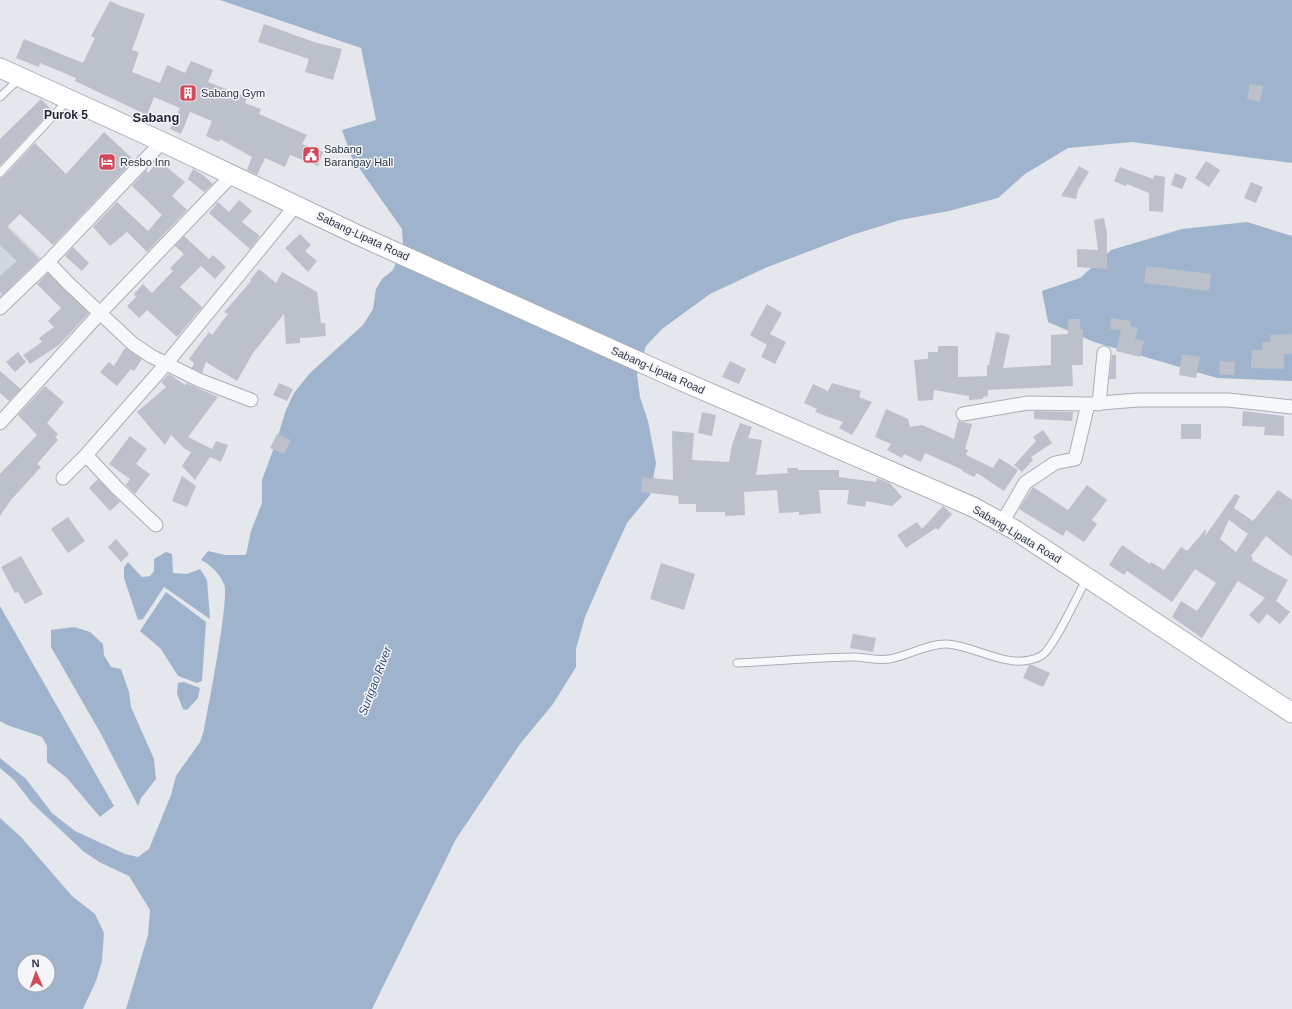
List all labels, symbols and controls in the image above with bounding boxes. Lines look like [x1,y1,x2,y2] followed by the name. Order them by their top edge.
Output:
[178,83,198,103] building icon: Sabang Gym
[201,87,265,99] place label: Sabang Gym
[44,108,88,122] district label: Purok 5
[133,110,180,125] district label: Sabang
[324,143,393,168] place label: Sabang Barangay Hall
[301,145,321,165] public building icon: Sabang Barangay Hall
[97,152,117,172] hotel icon: Resbo Inn
[120,156,170,168] place label: Resbo Inn
[315,209,411,263] street label: Sabang-Lipata Road
[609,344,707,396] street label: Sabang-Lipata Road
[971,503,1063,565] street label: Sabang-Lipata Road
[355,644,395,717] water label: Surigao River
[16,953,56,993] north arrow
[31,957,40,969] text: N

